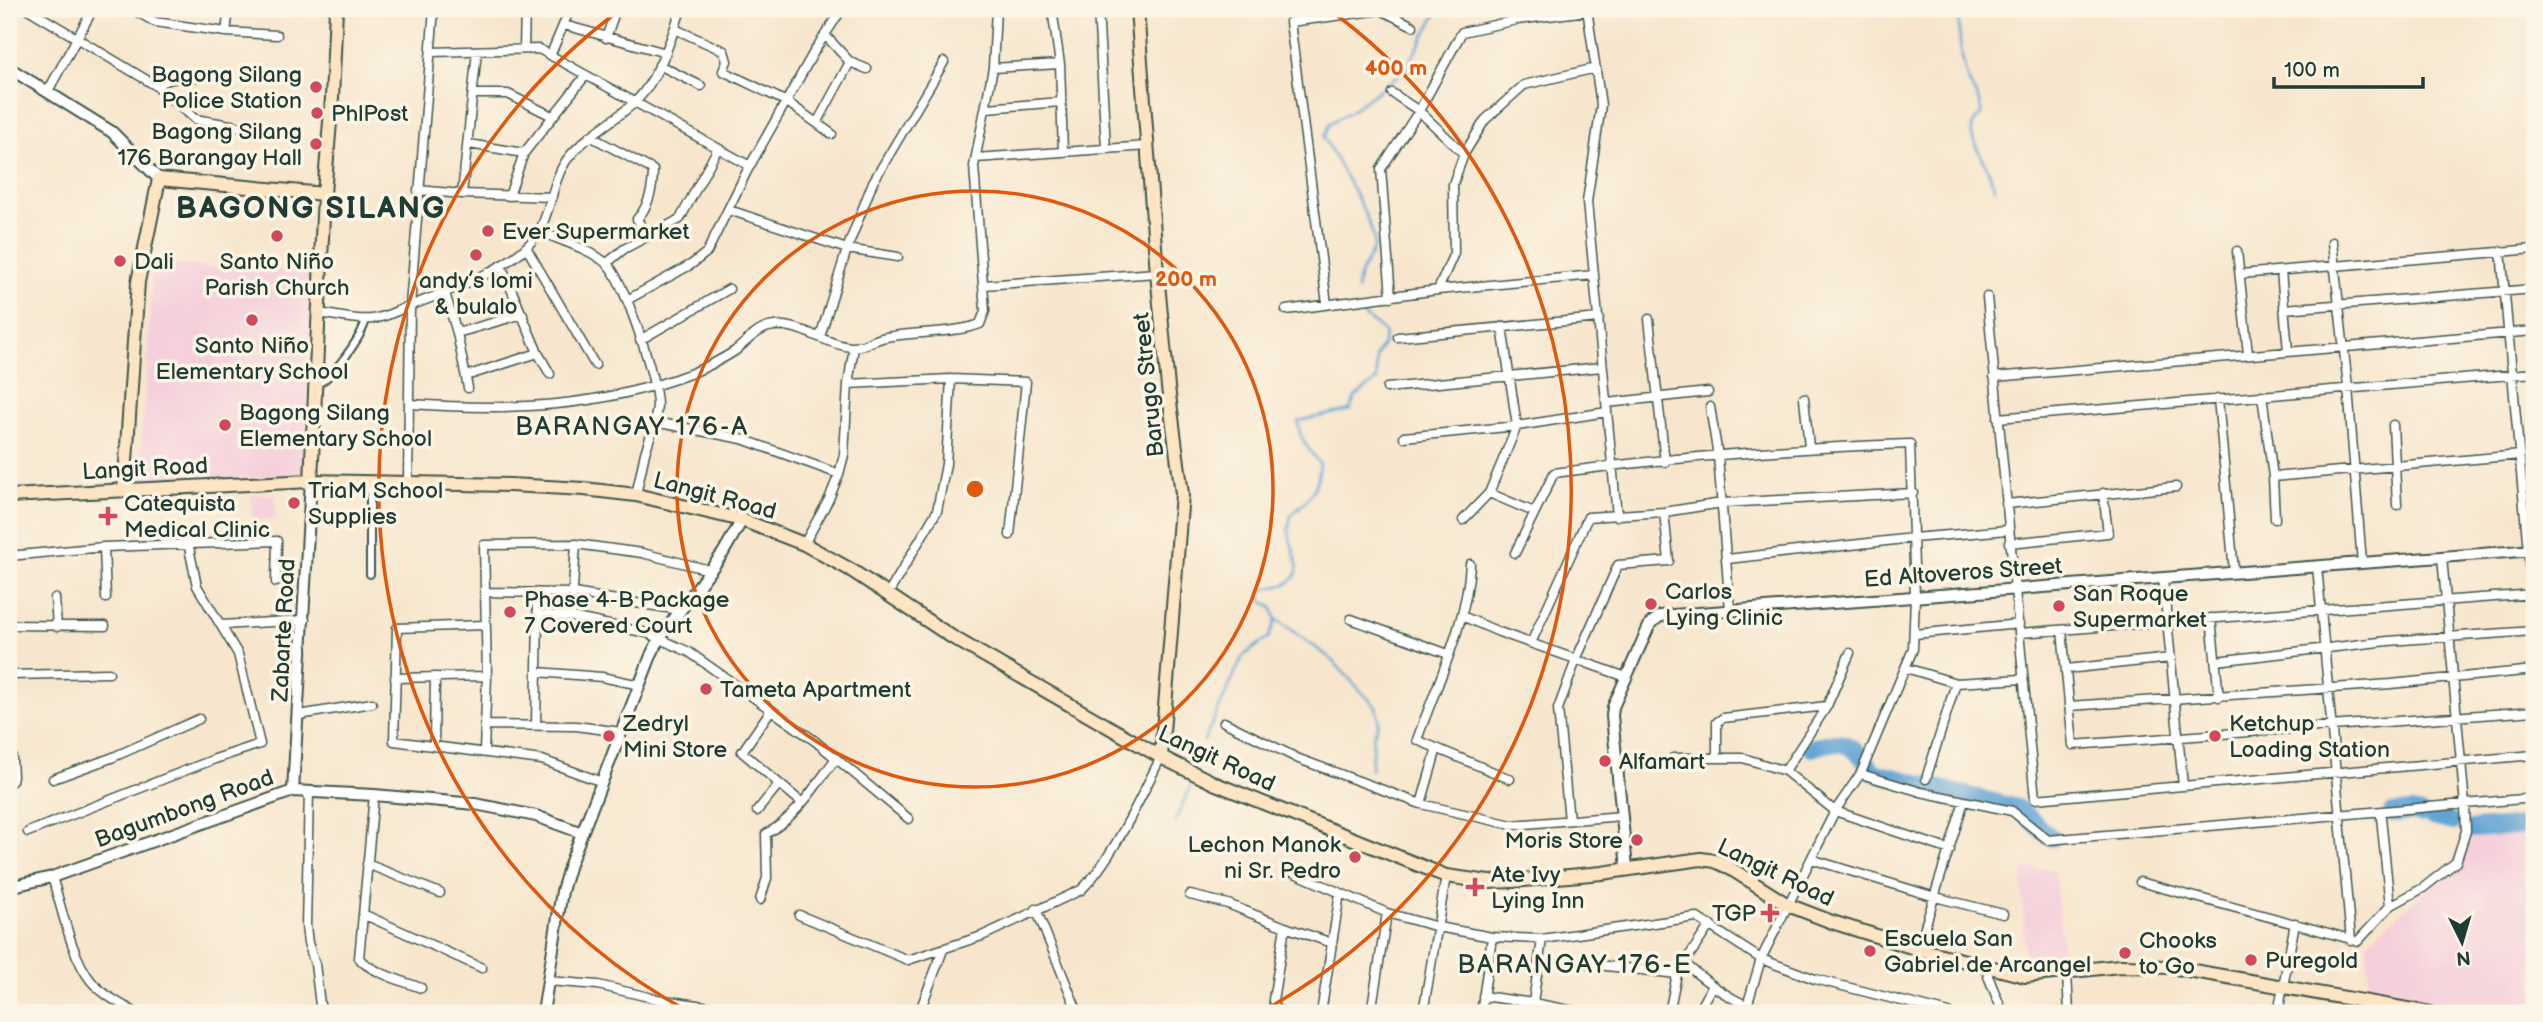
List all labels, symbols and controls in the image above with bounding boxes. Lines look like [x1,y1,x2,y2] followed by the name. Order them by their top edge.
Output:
[2274,46,2422,90] scale bar
[1365,56,1427,81] text: 400 m
[2284,58,2340,83] text: 100 m
[151,61,302,115] place label: Bagong Silang Police Station
[308,79,324,95] marker: Bagong Silang Police Station
[331,100,408,128] place label: PhlPost
[309,105,325,121] marker: PhlPost
[117,118,302,172] place label: Bagong Silang 176 Barangay Hall
[308,136,324,152] marker: Bagong Silang 176 Barangay Hall
[176,191,446,227] district label: BAGONG SILANG
[502,218,690,246] place label: Ever Supermarket
[480,223,496,239] marker: Ever Supermarket
[269,228,285,244] marker: Santo Niño Parish Church
[468,247,484,263] marker: andy’s lomi & bulalo
[134,248,174,276] place label: Dali
[204,248,350,302] place label: Santo Niño Parish Church
[112,253,128,269] marker: Dali
[419,267,533,321] place label: andy’s lomi & bulalo
[1155,267,1217,292] text: 200 m
[1127,311,1171,459] street label: Barugo Street
[244,312,260,328] marker: Santo Niño Elementary School
[155,332,349,386] place label: Santo Niño Elementary School
[239,399,432,453] place label: Bagong Silang Elementary School
[515,412,749,443] district label: BARANGAY 176-A
[217,417,233,433] marker: Bagong Silang Elementary School
[81,452,209,486] street label: Langit Road
[650,466,779,526] street label: Langit Road
[308,477,443,531] place label: TriaM School Supplies
[963,477,987,501] centre of rings
[124,490,270,544] place label: Catequista Medical Clinic
[286,495,302,511] marker: TriaM School Supplies
[98,506,118,526] marker: Catequista Medical Clinic
[1863,552,2063,594] street label: Ed Altoveros Street
[266,558,302,703] street label: Zabarte Road
[1665,578,1783,632] place label: Carlos Lying Clinic
[2073,580,2207,634] place label: San Roque Supermarket
[524,586,730,640] place label: Phase 4-B Package 7 Covered Court
[1643,596,1659,612] marker: Carlos Lying Clinic
[2051,598,2067,614] marker: San Roque Supermarket
[502,604,518,620] marker: Phase 4-B Package 7 Covered Court
[720,676,911,704] place label: Tameta Apartment
[698,681,714,697] marker: Tameta Apartment
[622,710,727,764] place label: Zedryl Mini Store
[2229,710,2390,764] place label: Ketchup Loading Station
[1154,720,1280,798] street label: Langit Road
[601,728,617,744] marker: Zedryl Mini Store
[2207,728,2223,744] marker: Ketchup Loading Station
[1619,748,1705,776] place label: Alfamart
[1597,753,1613,769] marker: Alfamart
[91,764,278,854] street label: Bagumbong Road
[1504,827,1623,855] place label: Moris Store
[1187,831,1342,885] place label: Lechon Manok ni Sr. Pedro
[1629,832,1645,848] marker: Moris Store
[1713,833,1838,913] street label: Langit Road
[1347,849,1363,865] marker: Lechon Manok ni Sr. Pedro
[1491,861,1585,915] place label: Ate Ivy Lying Inn
[1465,877,1485,897] marker: Ate Ivy Lying Inn
[1712,900,1757,928] place label: TGP
[1762,905,1778,921] marker: TGP
[2428,906,2498,976] north arrow
[1884,925,2091,979] place label: Escuela San Gabriel de Arcangel
[2139,927,2217,981] place label: Chooks to Go
[1862,943,1878,959] marker: Escuela San Gabriel de Arcangel
[2117,945,2133,961] marker: Chooks to Go
[2455,945,2471,970] text: N
[2265,947,2358,975] place label: Puregold
[1457,950,1693,981] district label: BARANGAY 176-E
[2243,952,2259,968] marker: Puregold

